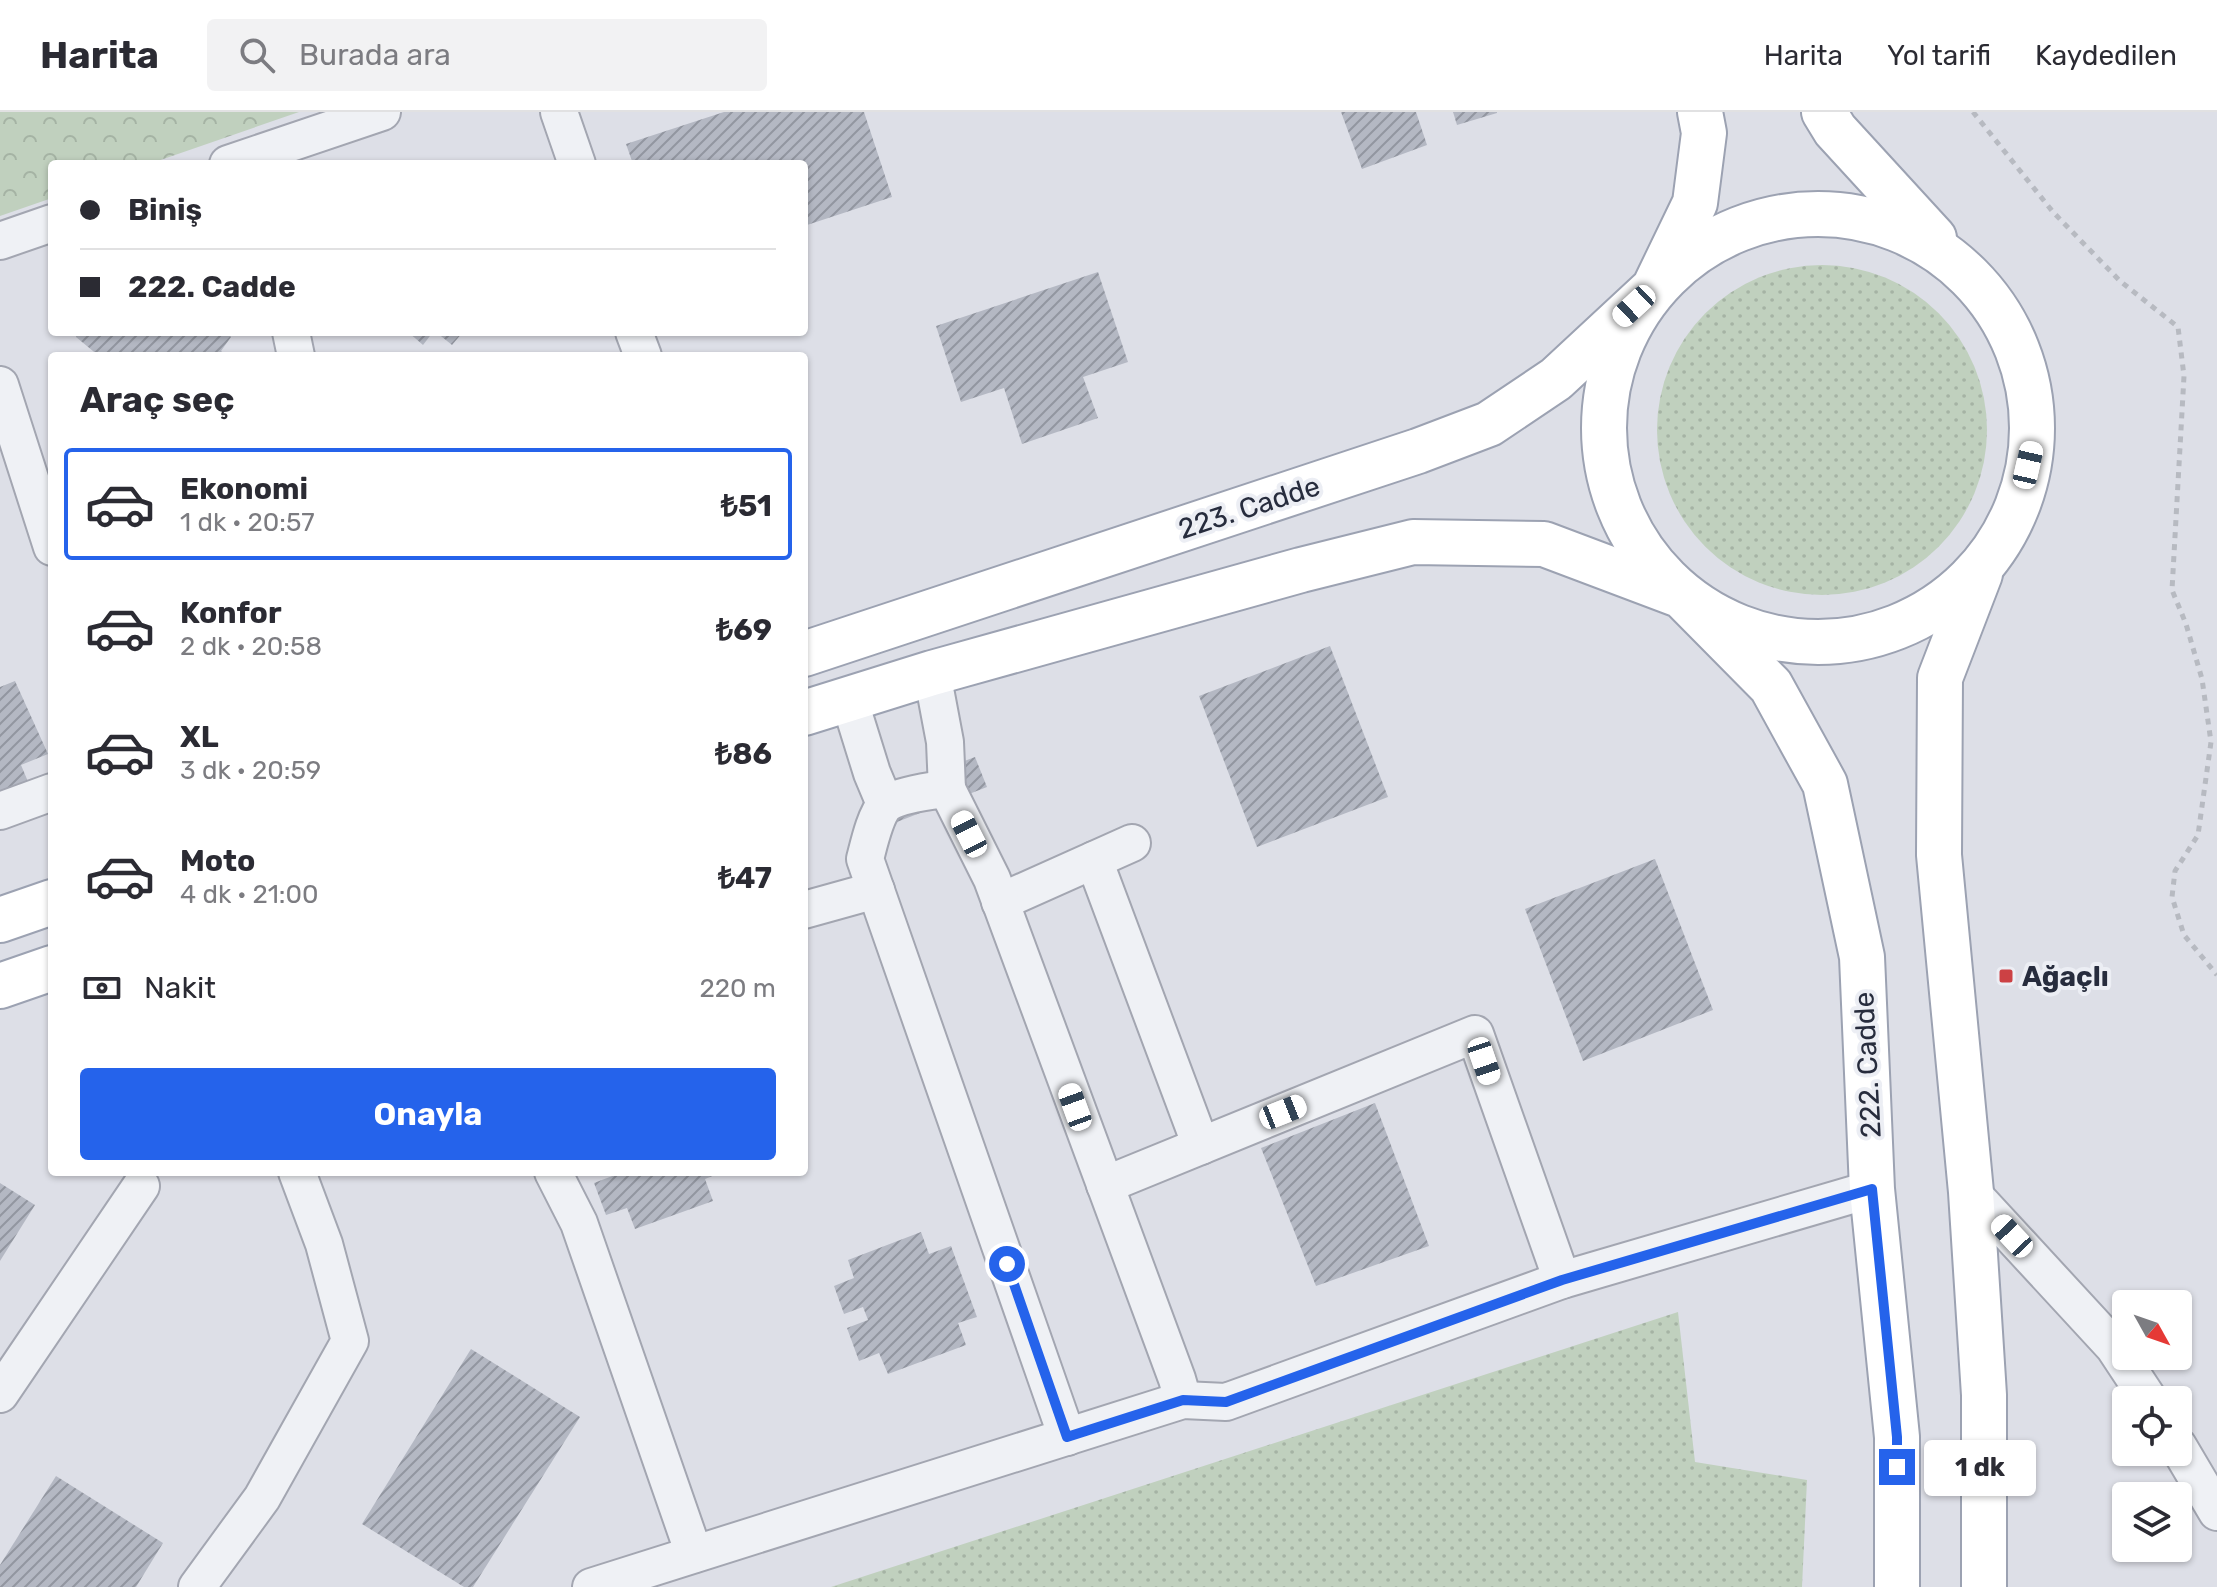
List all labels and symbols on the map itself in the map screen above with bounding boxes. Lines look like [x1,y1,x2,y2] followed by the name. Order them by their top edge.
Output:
[1608,281,1660,331] car
[2011,439,2045,491] car
[1174,469,1324,546] street label: 223. Cadde
[947,807,991,861] car
[2022,960,2109,993] place label: Ağaçlı
[1997,967,2015,985] marker: Ağaçlı
[1847,991,1888,1139] street label: 222. Cadde
[1465,1034,1503,1088] car
[1056,1080,1094,1134] car
[1256,1092,1310,1132] car
[1987,1210,2037,1262] car
[989,1246,1025,1282] route start
[2112,1290,2192,1370] north arrow
[1925,1439,2037,1495] callout: 1 dk
[1879,1449,1915,1485] route end

